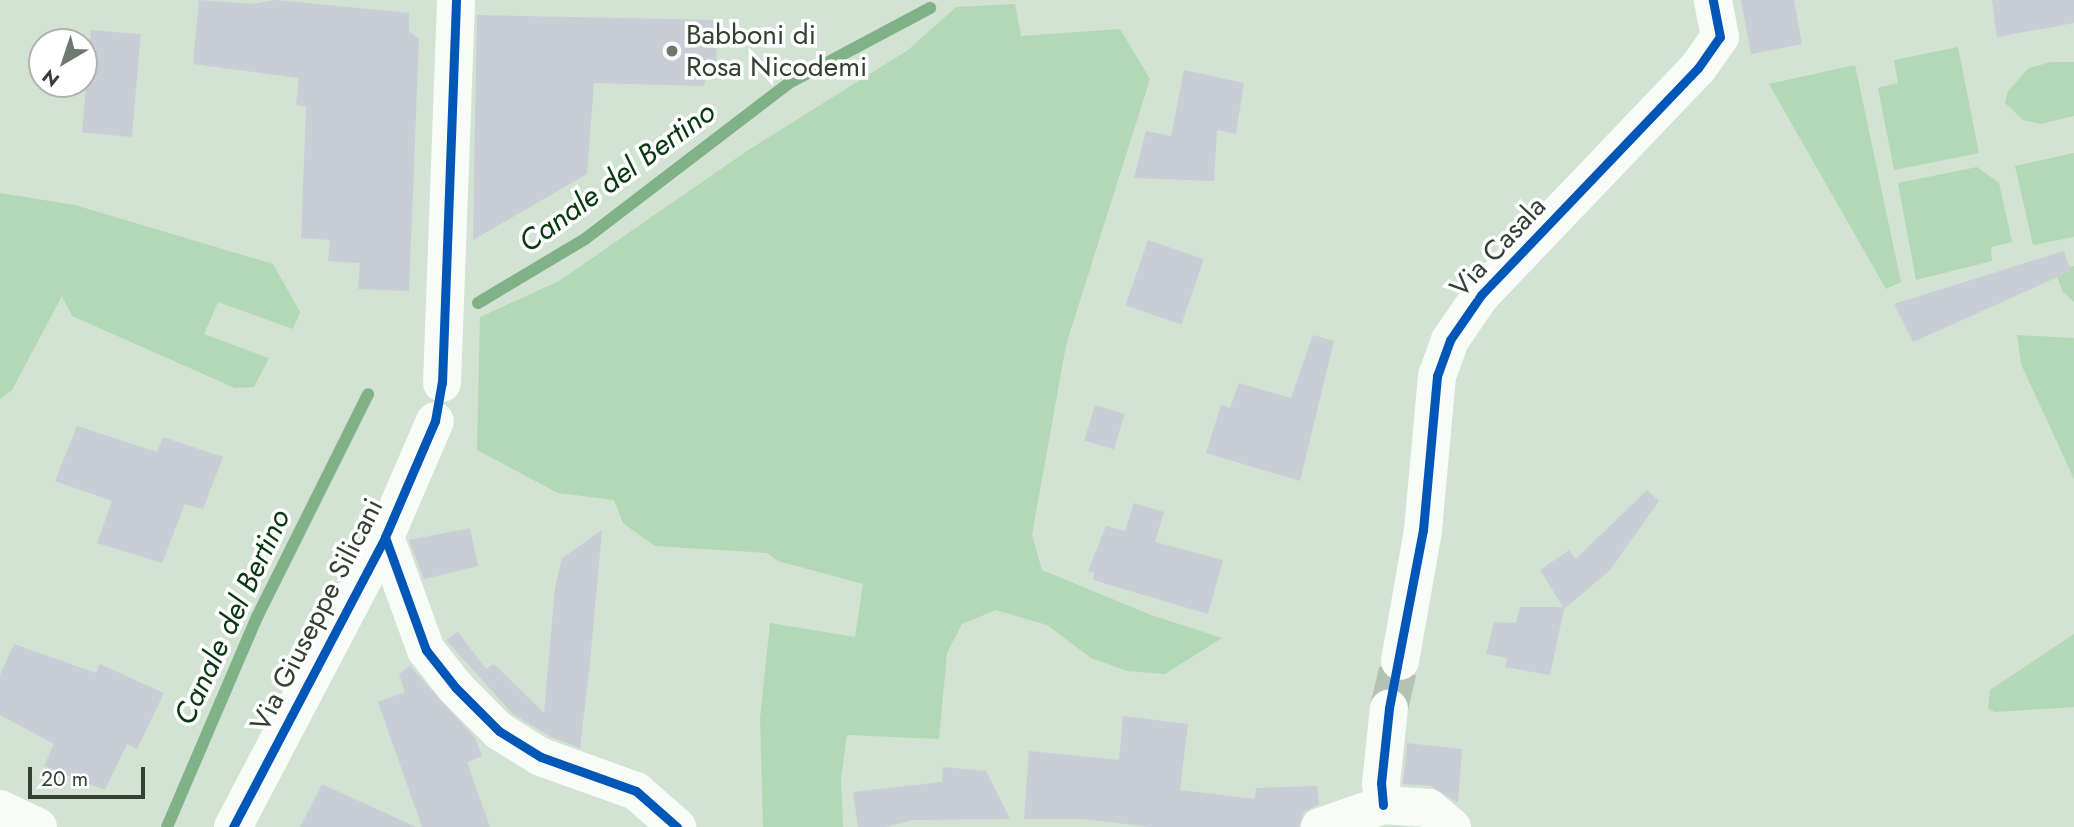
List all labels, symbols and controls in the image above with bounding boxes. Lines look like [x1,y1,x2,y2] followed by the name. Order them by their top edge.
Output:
[686,18,867,84] place label: Babboni di Rosa Nicodemi
[28,28,98,98] north arrow
[664,43,680,59] marker: Babboni di Rosa Nicodemi
[36,63,65,93] text: N
[512,94,722,260] water label: Canale del Bertino
[1443,190,1553,304] street label: Via Casala
[244,493,390,737] street label: Via Giuseppe Silicani
[166,504,298,730] water label: Canale del Bertino
[32,754,149,798] scale bar
[41,764,88,794] text: 20 m

